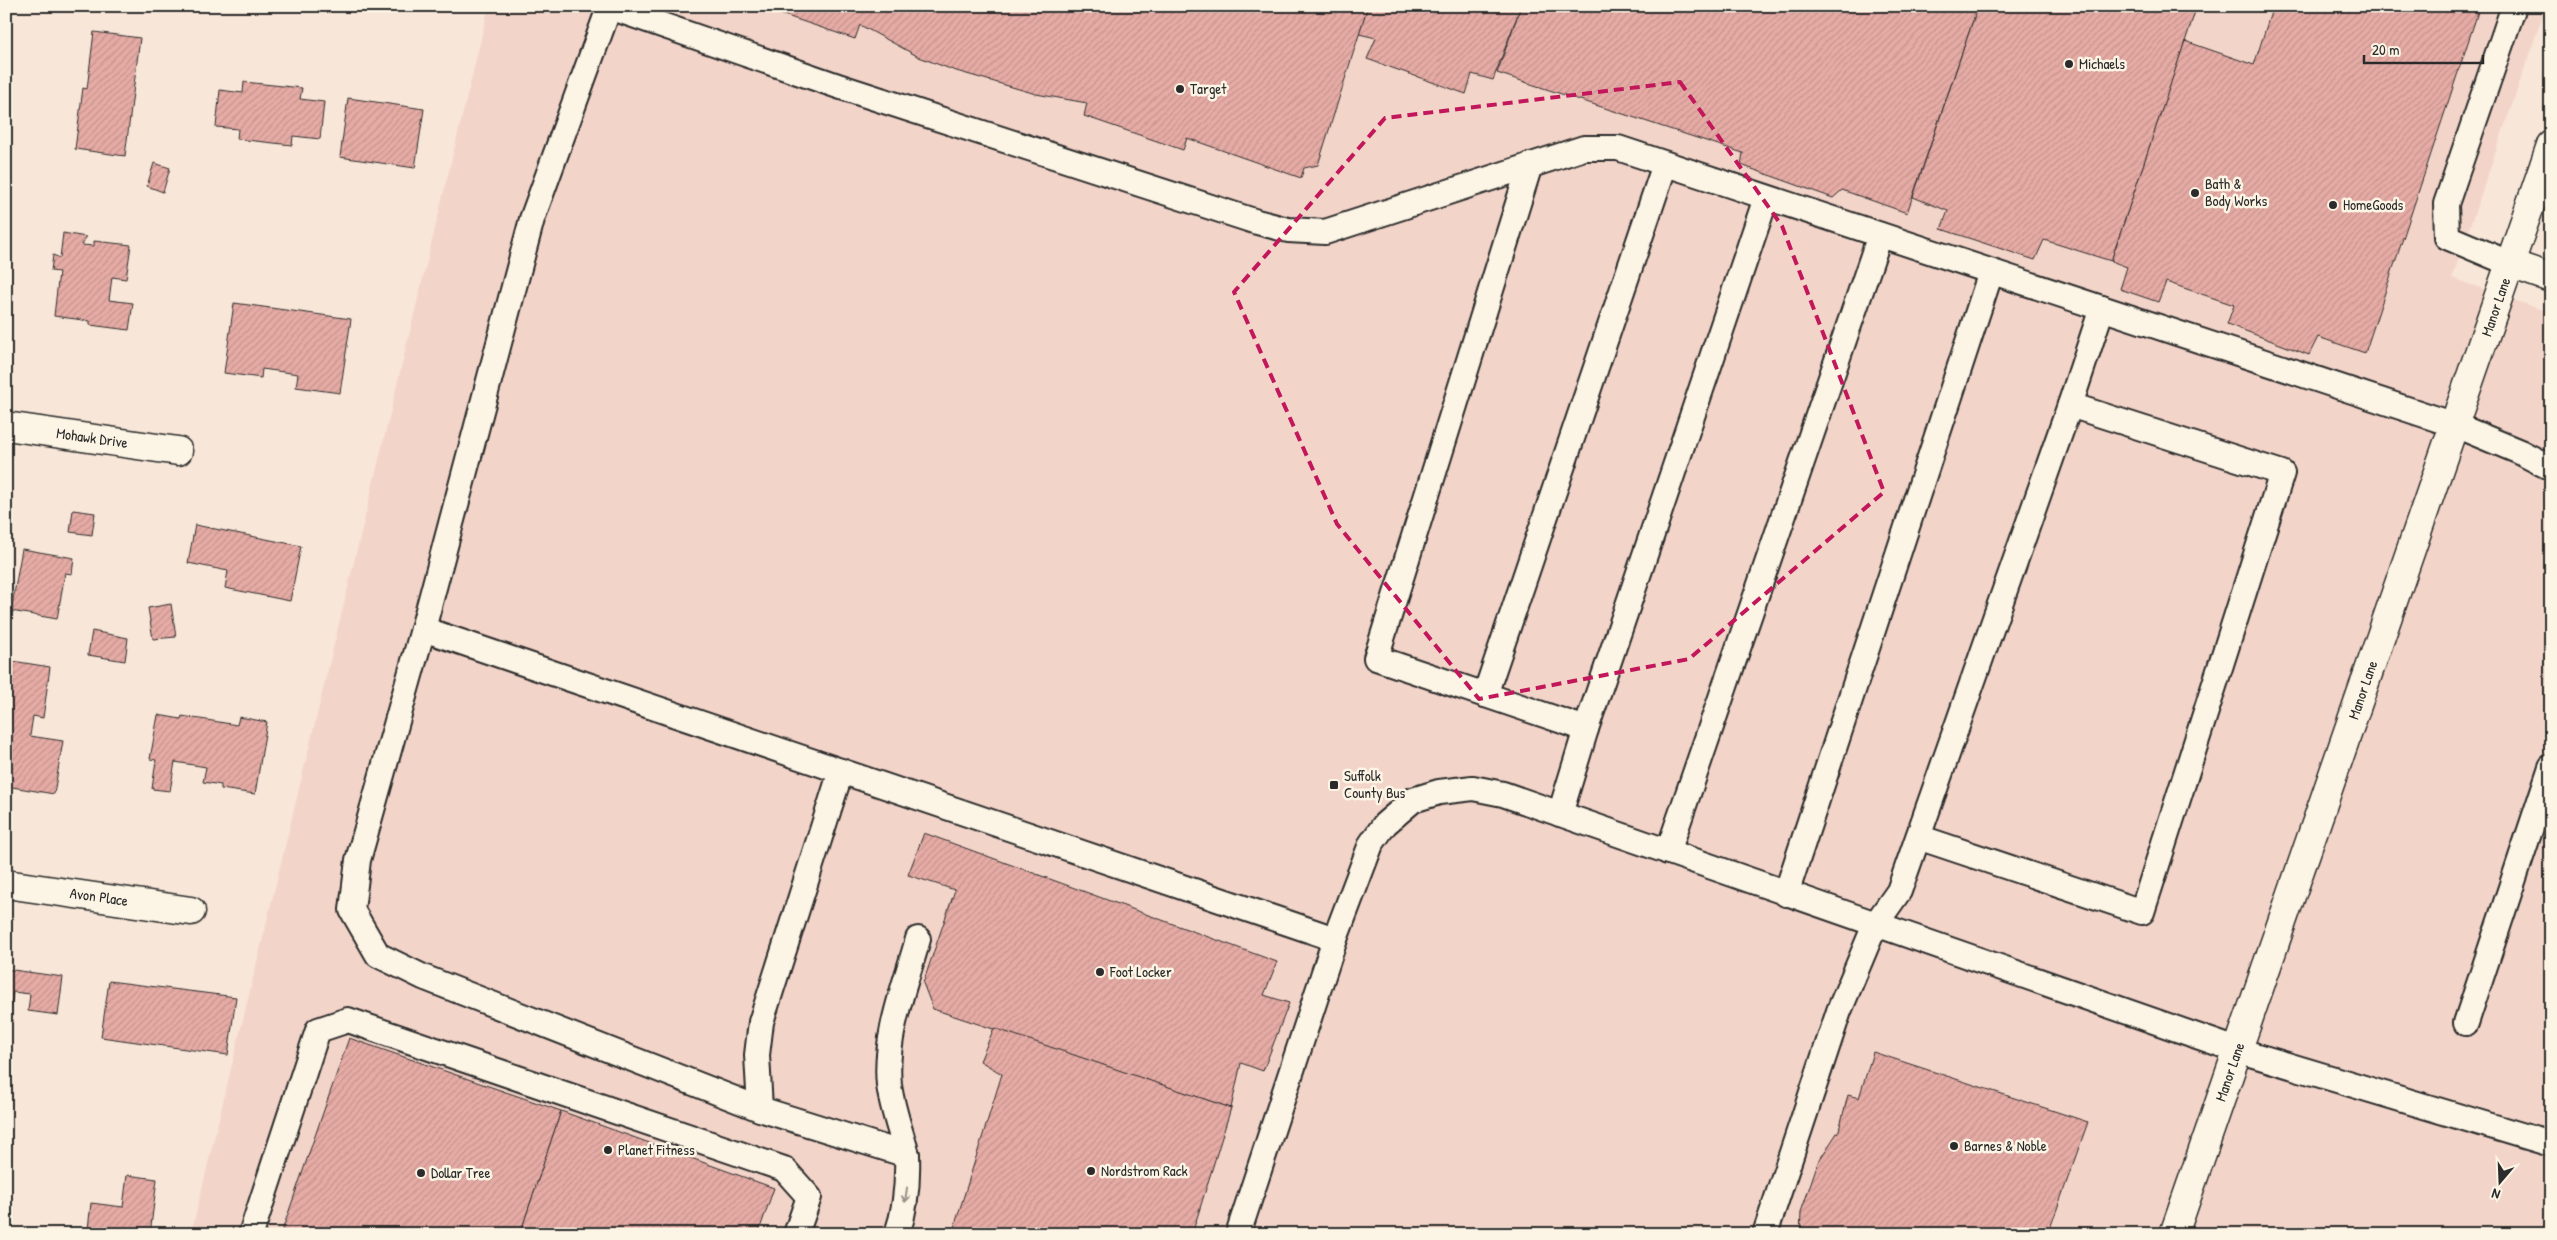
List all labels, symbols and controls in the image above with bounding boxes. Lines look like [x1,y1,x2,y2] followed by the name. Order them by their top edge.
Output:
[2364,32,2483,64] scale bar
[2372,39,2399,60] text: 20 m
[2079,53,2125,74] place label: Michaels
[2063,58,2075,70] marker: Michaels
[1190,78,1227,99] place label: Target
[1174,83,1186,95] marker: Target
[2205,173,2268,211] place label: Bath & Body Works
[2189,187,2201,199] marker: Bath & Body Works
[2343,194,2403,215] place label: HomeGoods
[2327,199,2339,211] marker: HomeGoods
[2476,275,2515,339] street label: Manor Lane
[55,422,129,453] street label: Mohawk Drive
[2343,658,2382,722] street label: Manor Lane
[1344,765,1406,803] place label: Suffolk County Bus
[1328,779,1340,791] marker: Suffolk County Bus
[69,882,130,911] street label: Avon Place
[1109,961,1172,982] place label: Foot Locker
[1094,966,1106,978] marker: Foot Locker
[2210,1040,2249,1104] street label: Manor Lane
[1964,1135,2047,1156] place label: Barnes & Noble
[618,1139,695,1160] place label: Planet Fitness
[1948,1140,1960,1152] marker: Barnes & Noble
[602,1144,614,1156] marker: Planet Fitness
[2474,1158,2524,1208] north arrow
[1101,1160,1188,1181] place label: Nordstrom Rack
[431,1162,491,1183] place label: Dollar Tree
[1085,1165,1097,1177] marker: Nordstrom Rack
[415,1167,427,1179] marker: Dollar Tree
[2488,1184,2502,1205] text: N
[901,1187,911,1203] one-way arrow

